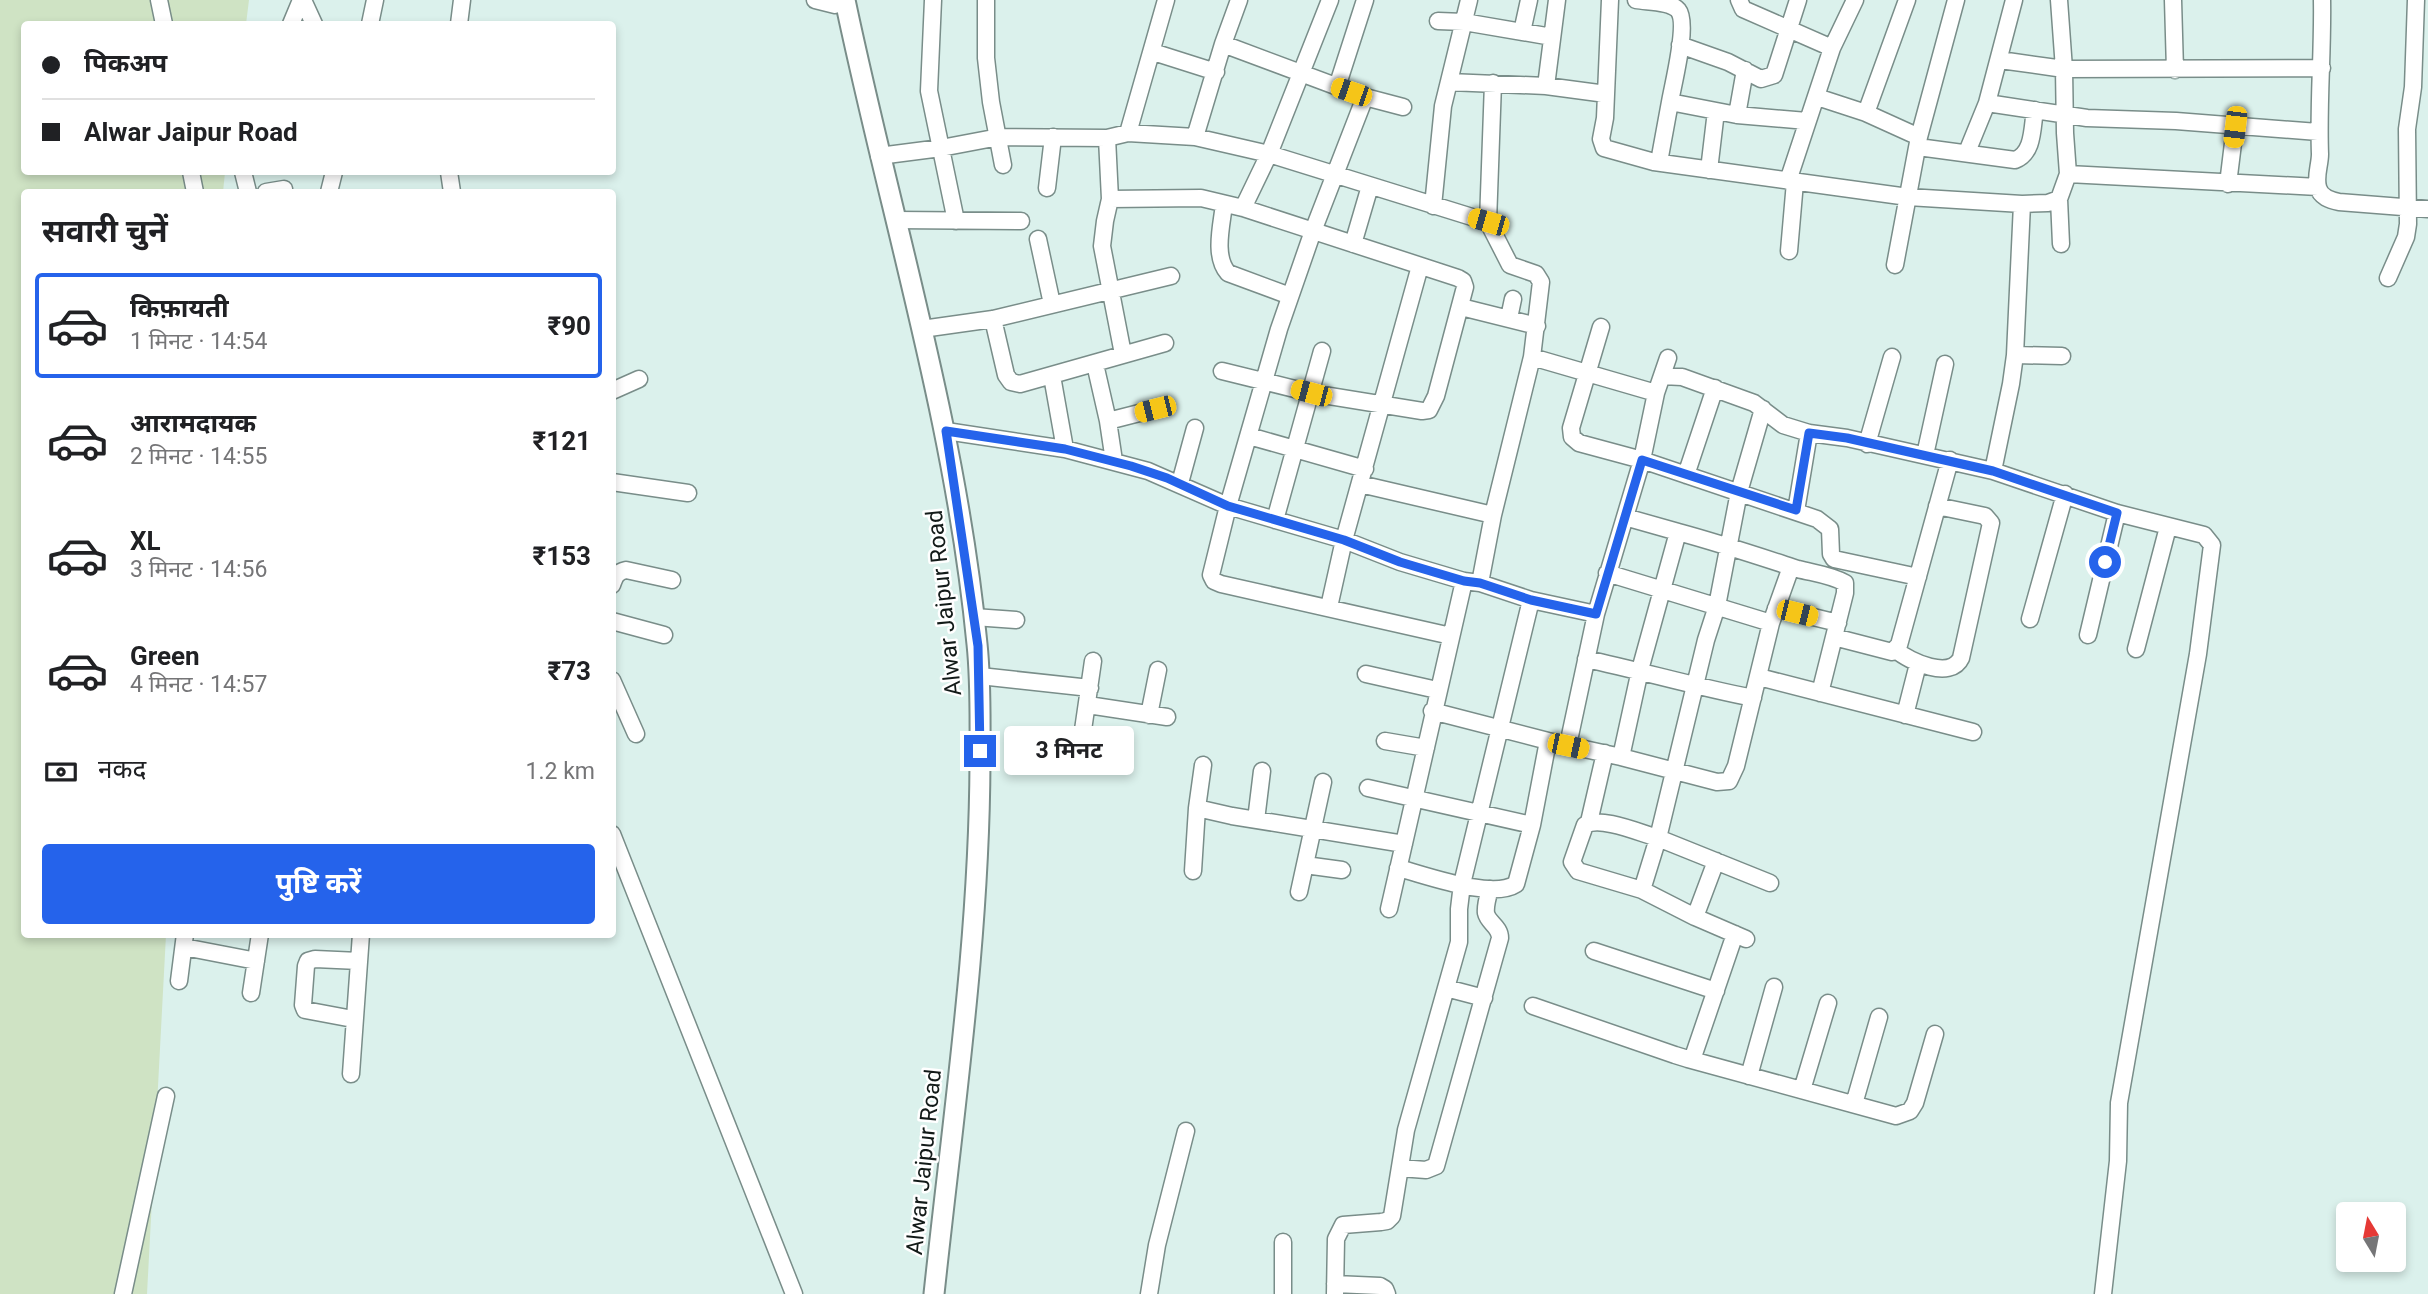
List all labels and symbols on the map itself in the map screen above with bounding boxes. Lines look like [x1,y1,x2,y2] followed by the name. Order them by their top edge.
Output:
[1328,75,1375,109] car
[2223,105,2248,149] car
[1465,206,1512,238] car
[1288,377,1335,409] car
[1133,394,1178,424] car
[921,509,967,697] street label: Alwar Jaipur Road
[2089,546,2121,578] route start
[1775,598,1820,628] car
[1004,726,1134,776] callout: 3 मिनट
[1546,731,1591,761] car
[964,735,996,767] route end
[901,1068,947,1256] street label: Alwar Jaipur Road
[2336,1202,2406,1272] north arrow

